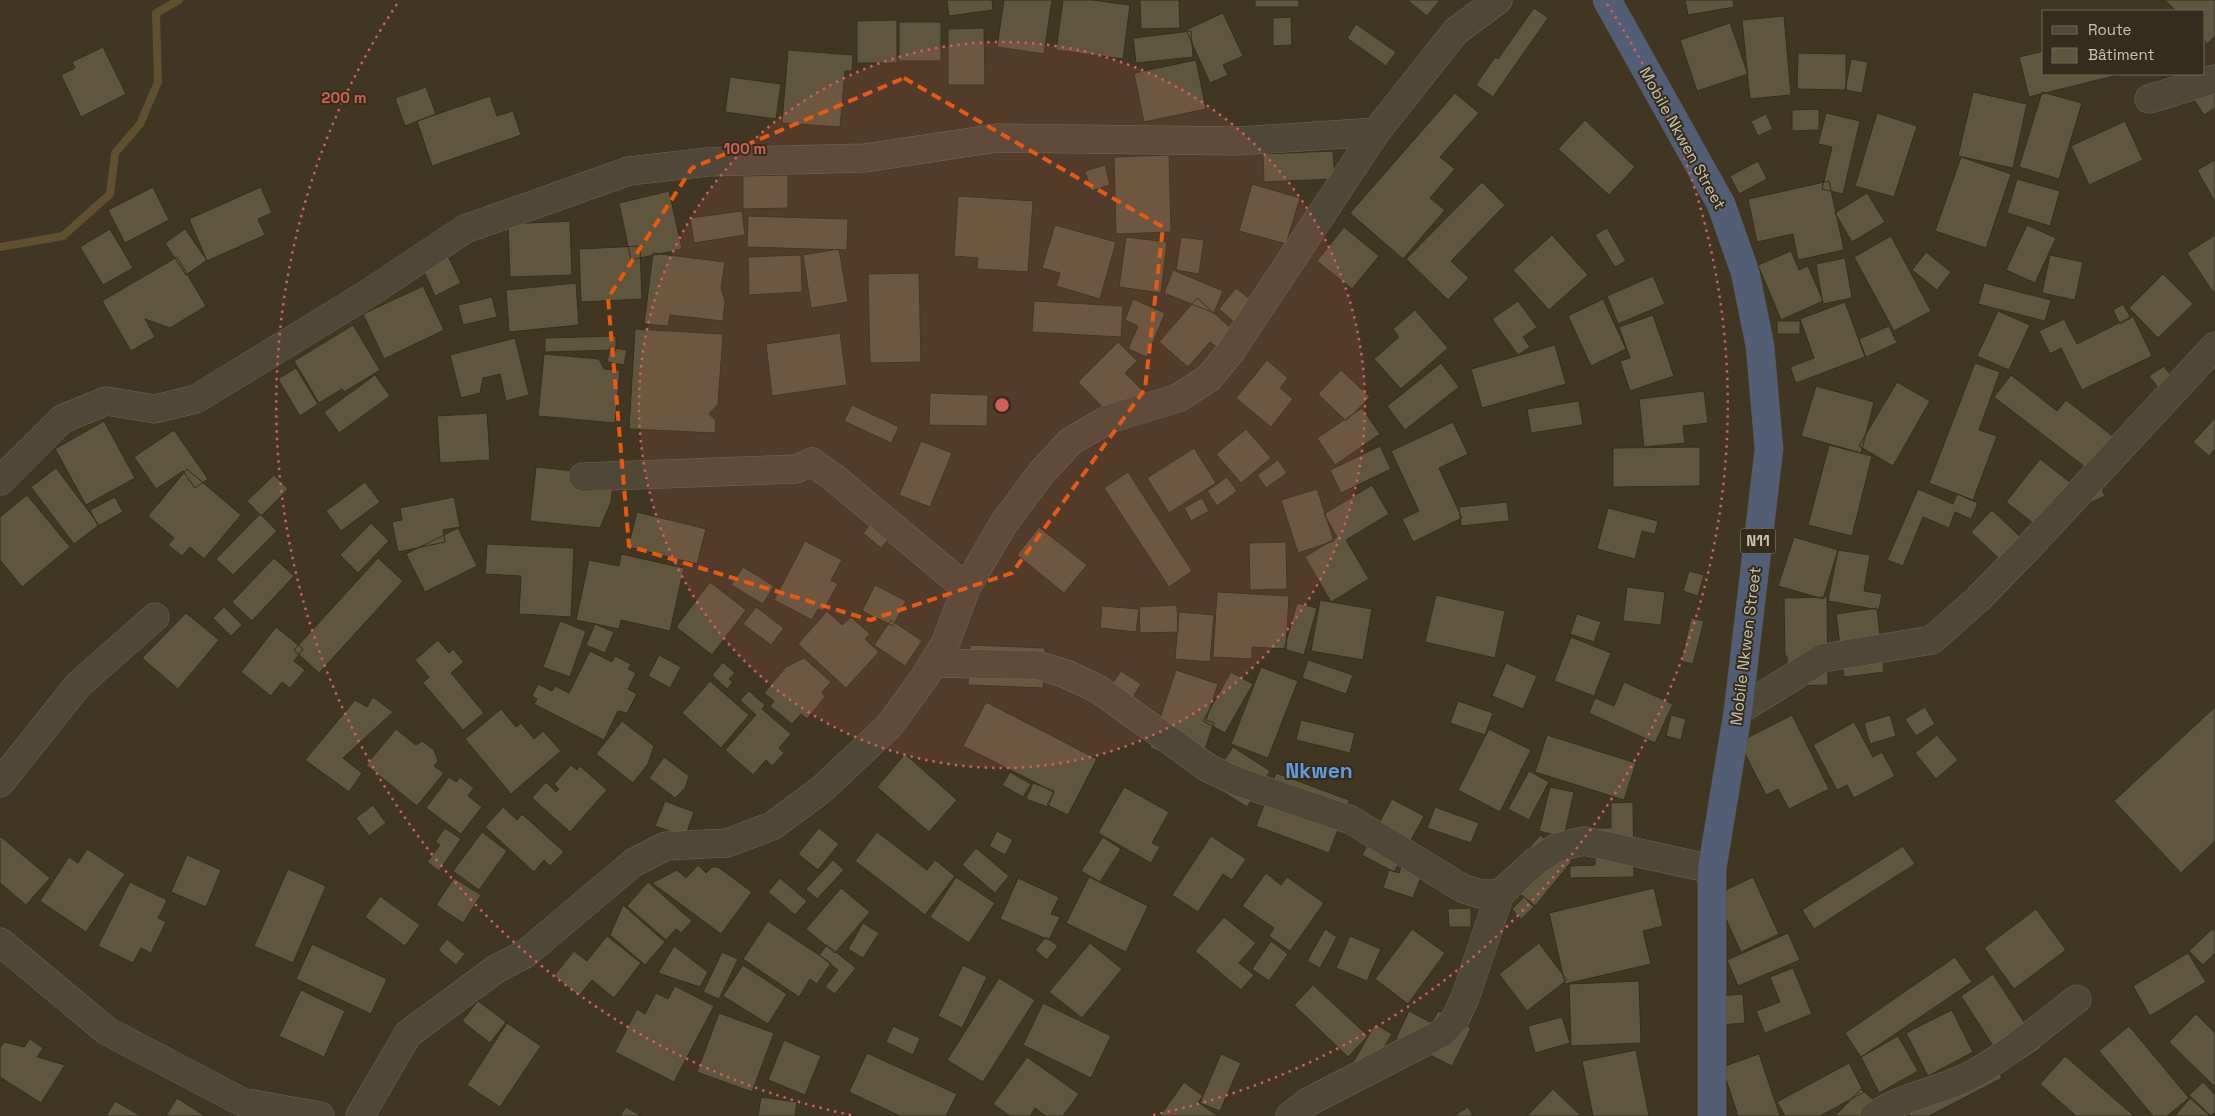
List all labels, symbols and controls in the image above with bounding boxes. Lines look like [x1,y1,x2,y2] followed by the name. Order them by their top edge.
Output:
[2042,10,2205,75] legend
[2088,20,2132,39] text: Route
[2088,45,2154,64] text: Bâtiment
[1635,63,1730,213] street label: Mobile Nkwen Street
[322,88,366,107] text: 200 m
[724,139,766,158] text: 100 m
[993,396,1011,414] centre of rings
[1740,528,1776,554] road number: N11
[1725,566,1766,727] street label: Mobile Nkwen Street
[1285,757,1353,784] district label: Nkwen

